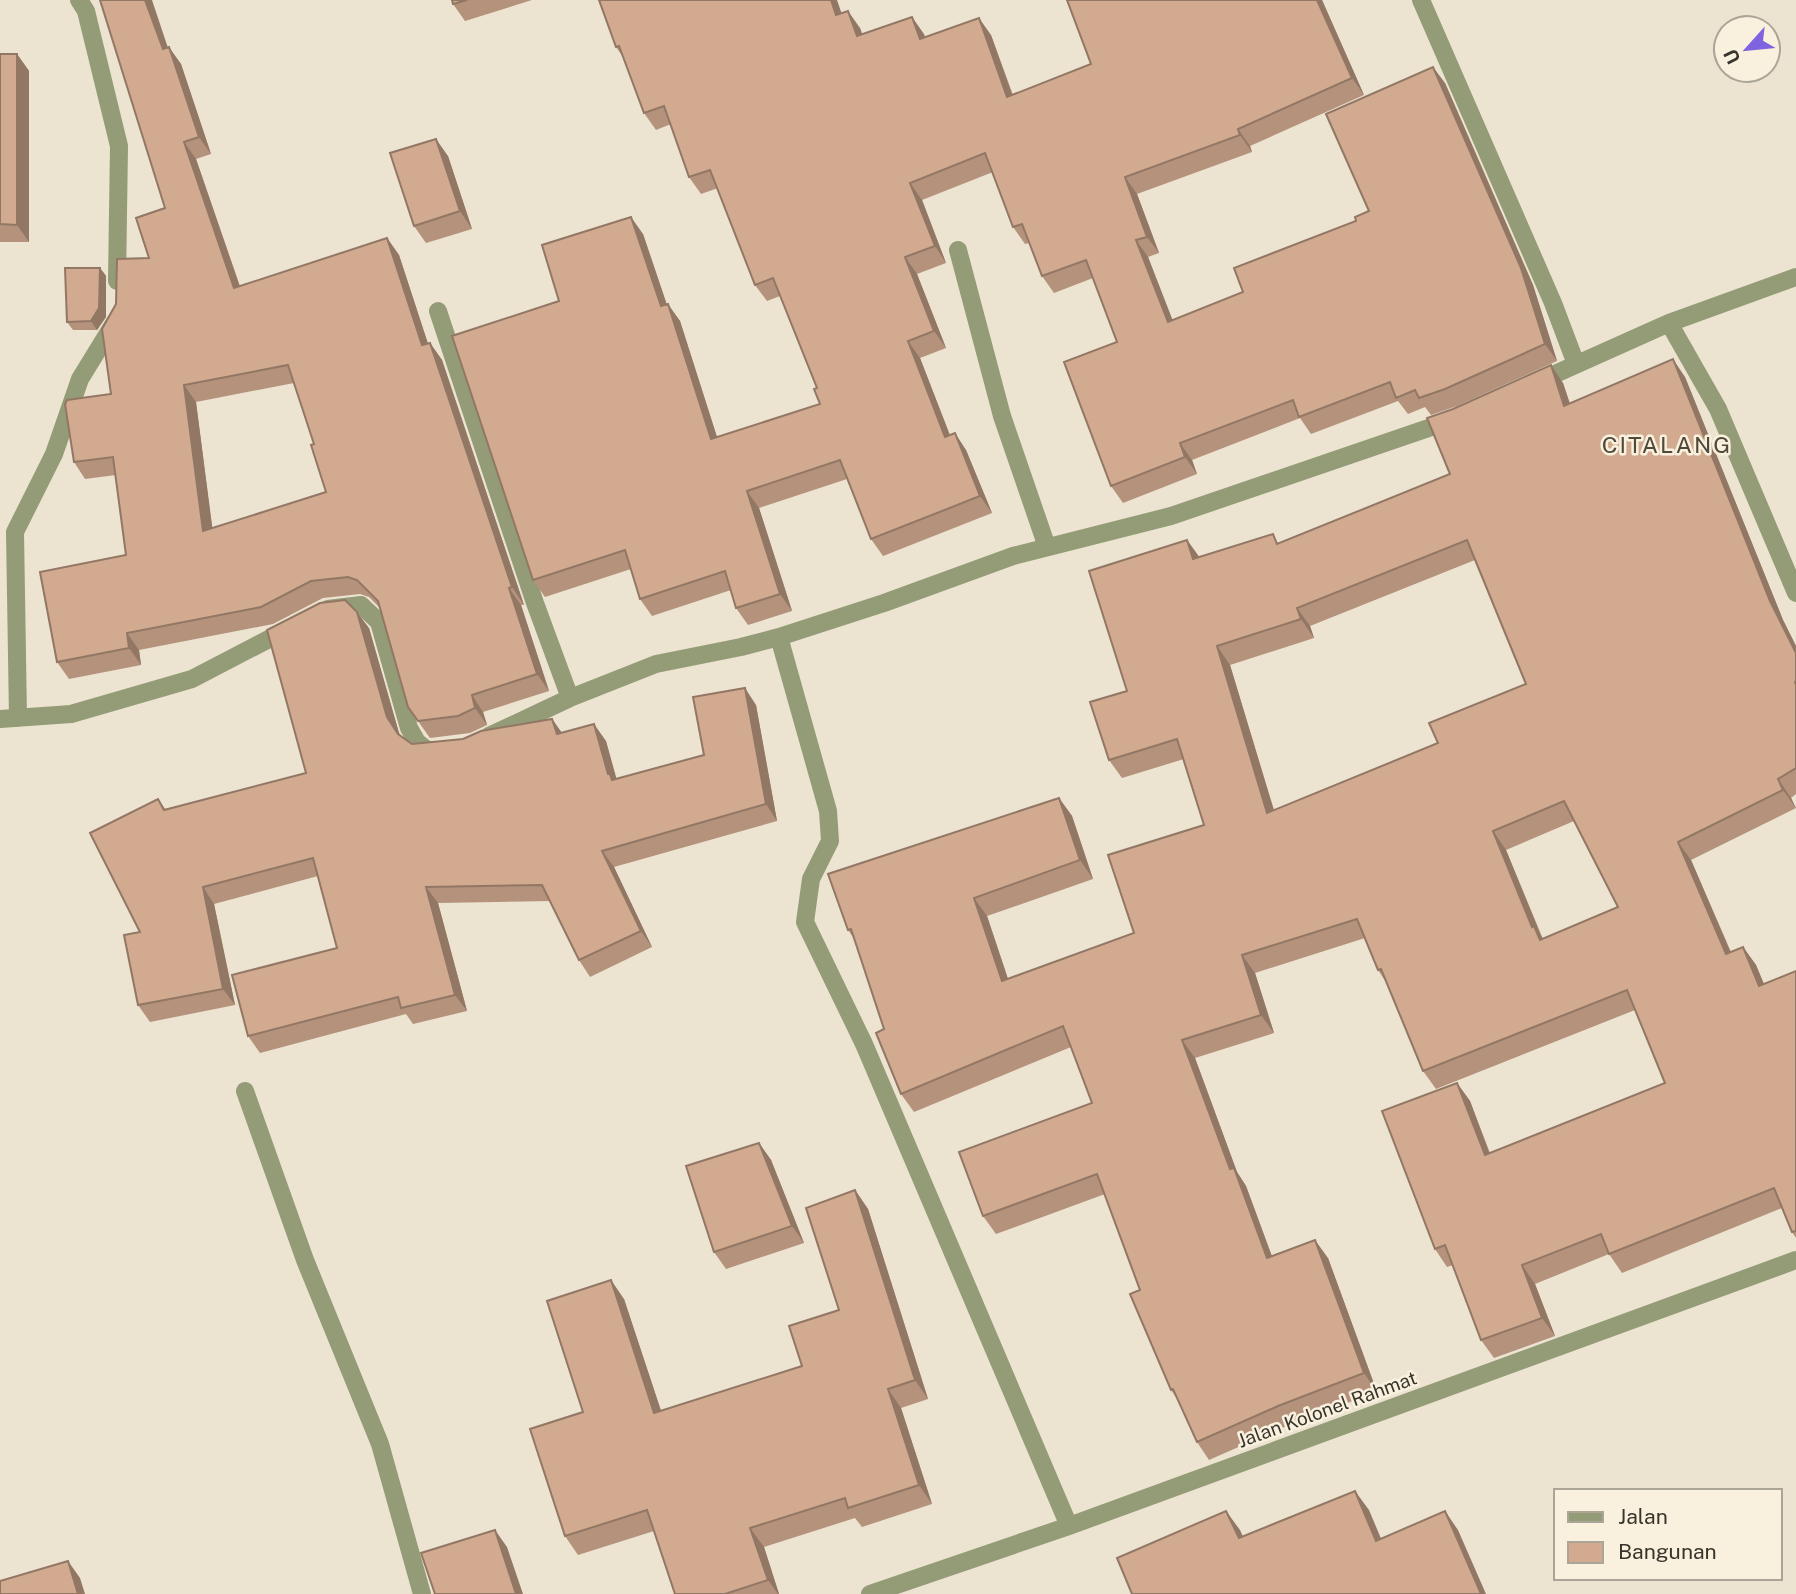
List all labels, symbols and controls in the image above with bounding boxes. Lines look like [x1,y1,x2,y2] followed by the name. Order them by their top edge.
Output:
[1712,14,1782,84] north arrow
[1719,46,1745,68] text: U
[1602,431,1732,458] district label: CITALANG
[1234,1366,1420,1452] street label: Jalan Kolonel Rahmat
[1554,1489,1782,1580] legend
[1618,1504,1668,1529] text: Jalan
[1618,1539,1717,1564] text: Bangunan

